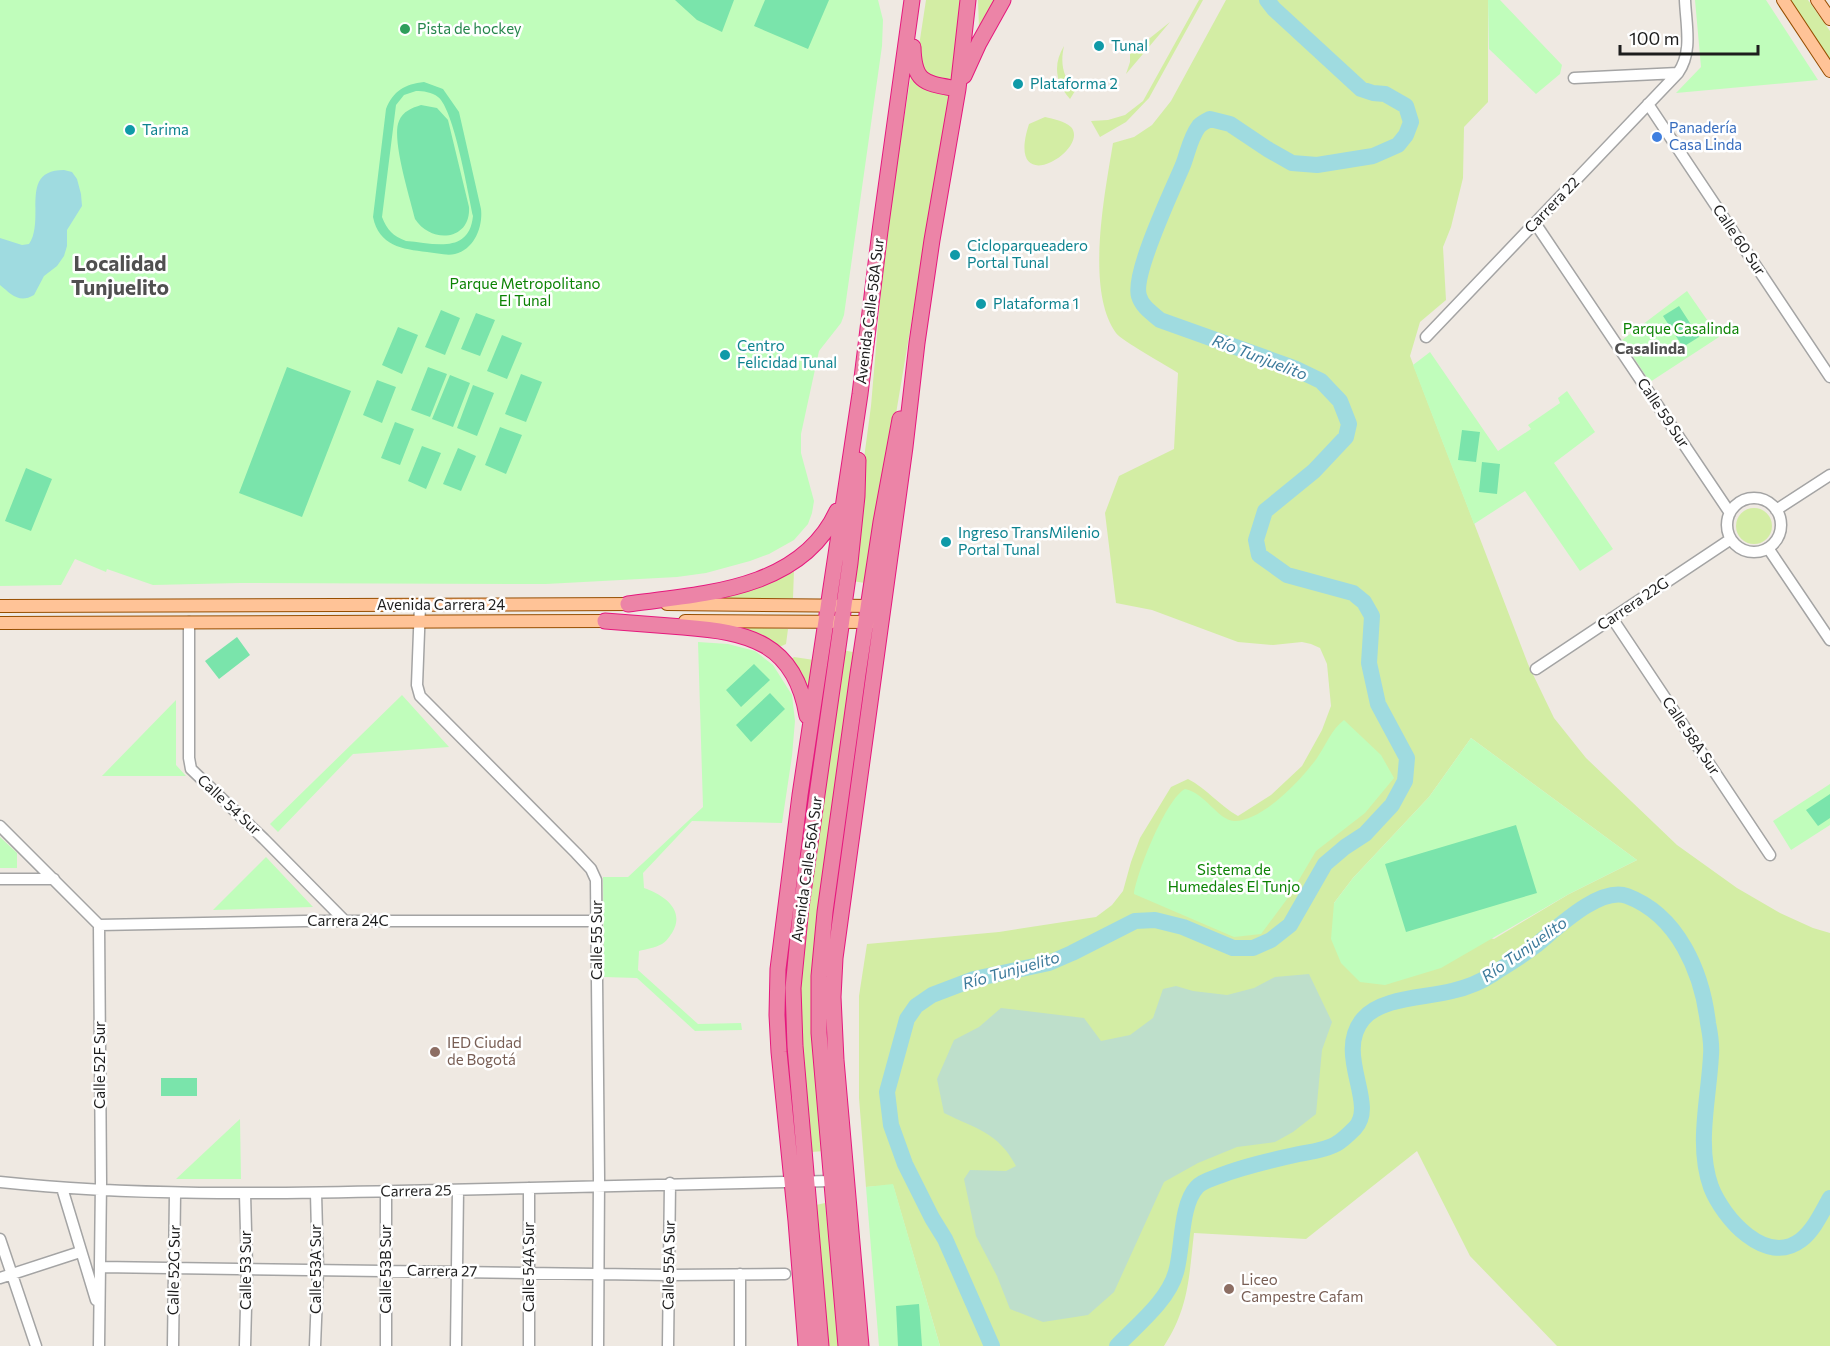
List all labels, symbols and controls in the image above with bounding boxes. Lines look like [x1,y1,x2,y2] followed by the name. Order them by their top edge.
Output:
[1620,18,1758,56] scale bar
[417,19,522,37] place label: Pista de hockey
[398,22,412,36] marker: Pista de hockey
[1629,27,1679,49] text: 100 m
[1111,36,1148,54] place label: Tunal
[1092,39,1106,53] marker: Tunal
[1030,74,1118,92] place label: Plataforma 2
[1011,77,1025,91] marker: Plataforma 2
[1669,118,1742,153] place label: Panadería Casa Linda
[142,120,189,138] place label: Tarima
[123,123,137,137] marker: Tarima
[1650,130,1664,144] marker: Panadería Casa Linda
[1520,173,1582,236] street label: Carrera 22
[1710,201,1770,278] street label: Calle 60 Sur
[967,236,1088,271] place label: Cicloparqueadero Portal Tunal
[851,237,887,385] street label: Avenida Calle 58A Sur
[948,248,962,262] marker: Cicloparqueadero Portal Tunal
[71,250,169,299] district label: Localidad Tunjuelito
[450,274,601,309] park label: Parque Metropolitano El Tunal
[993,294,1079,312] place label: Plataforma 1
[974,297,988,311] marker: Plataforma 1
[1623,319,1739,337] park label: Parque Casalinda
[1210,330,1310,383] water label: Río Tunjuelito
[737,336,837,371] place label: Centro Felicidad Tunal
[1614,338,1686,357] district label: Casalinda
[718,348,732,362] marker: Centro Felicidad Tunal
[1634,374,1694,451] street label: Calle 59 Sur
[958,523,1100,558] place label: Ingreso TransMilenio Portal Tunal
[939,535,953,549] marker: Ingreso TransMilenio Portal Tunal
[1593,573,1671,634] street label: Carrera 22G
[377,595,505,613] street label: Avenida Carrera 24
[1659,693,1725,778] street label: Calle 58A Sur
[194,770,265,838] street label: Calle 54 Sur
[787,795,825,943] street label: Avenida Calle 56A Sur
[1168,860,1300,895] park label: Sistema de Humedales El Tunjo
[587,900,605,980] street label: Calle 55 Sur
[307,911,389,929] street label: Carrera 24C
[1477,912,1570,985] water label: Río Tunjuelito
[960,947,1062,992] water label: Río Tunjuelito
[90,1021,108,1109] street label: Calle 52F Sur
[447,1033,522,1068] place label: IED Ciudad de Bogotá
[428,1045,442,1059] marker: IED Ciudad de Bogotá
[380,1180,452,1200] street label: Carrera 25
[658,1220,678,1310] street label: Calle 55A Sur
[519,1222,537,1312] street label: Calle 54A Sur
[306,1224,324,1314] street label: Calle 53A Sur
[376,1224,394,1314] street label: Calle 53B Sur
[163,1225,183,1315] street label: Calle 52G Sur
[236,1230,254,1310] street label: Calle 53 Sur
[407,1260,478,1280] street label: Carrera 27
[1241,1270,1363,1305] place label: Liceo Campestre Cafam
[1222,1282,1236,1296] marker: Liceo Campestre Cafam

